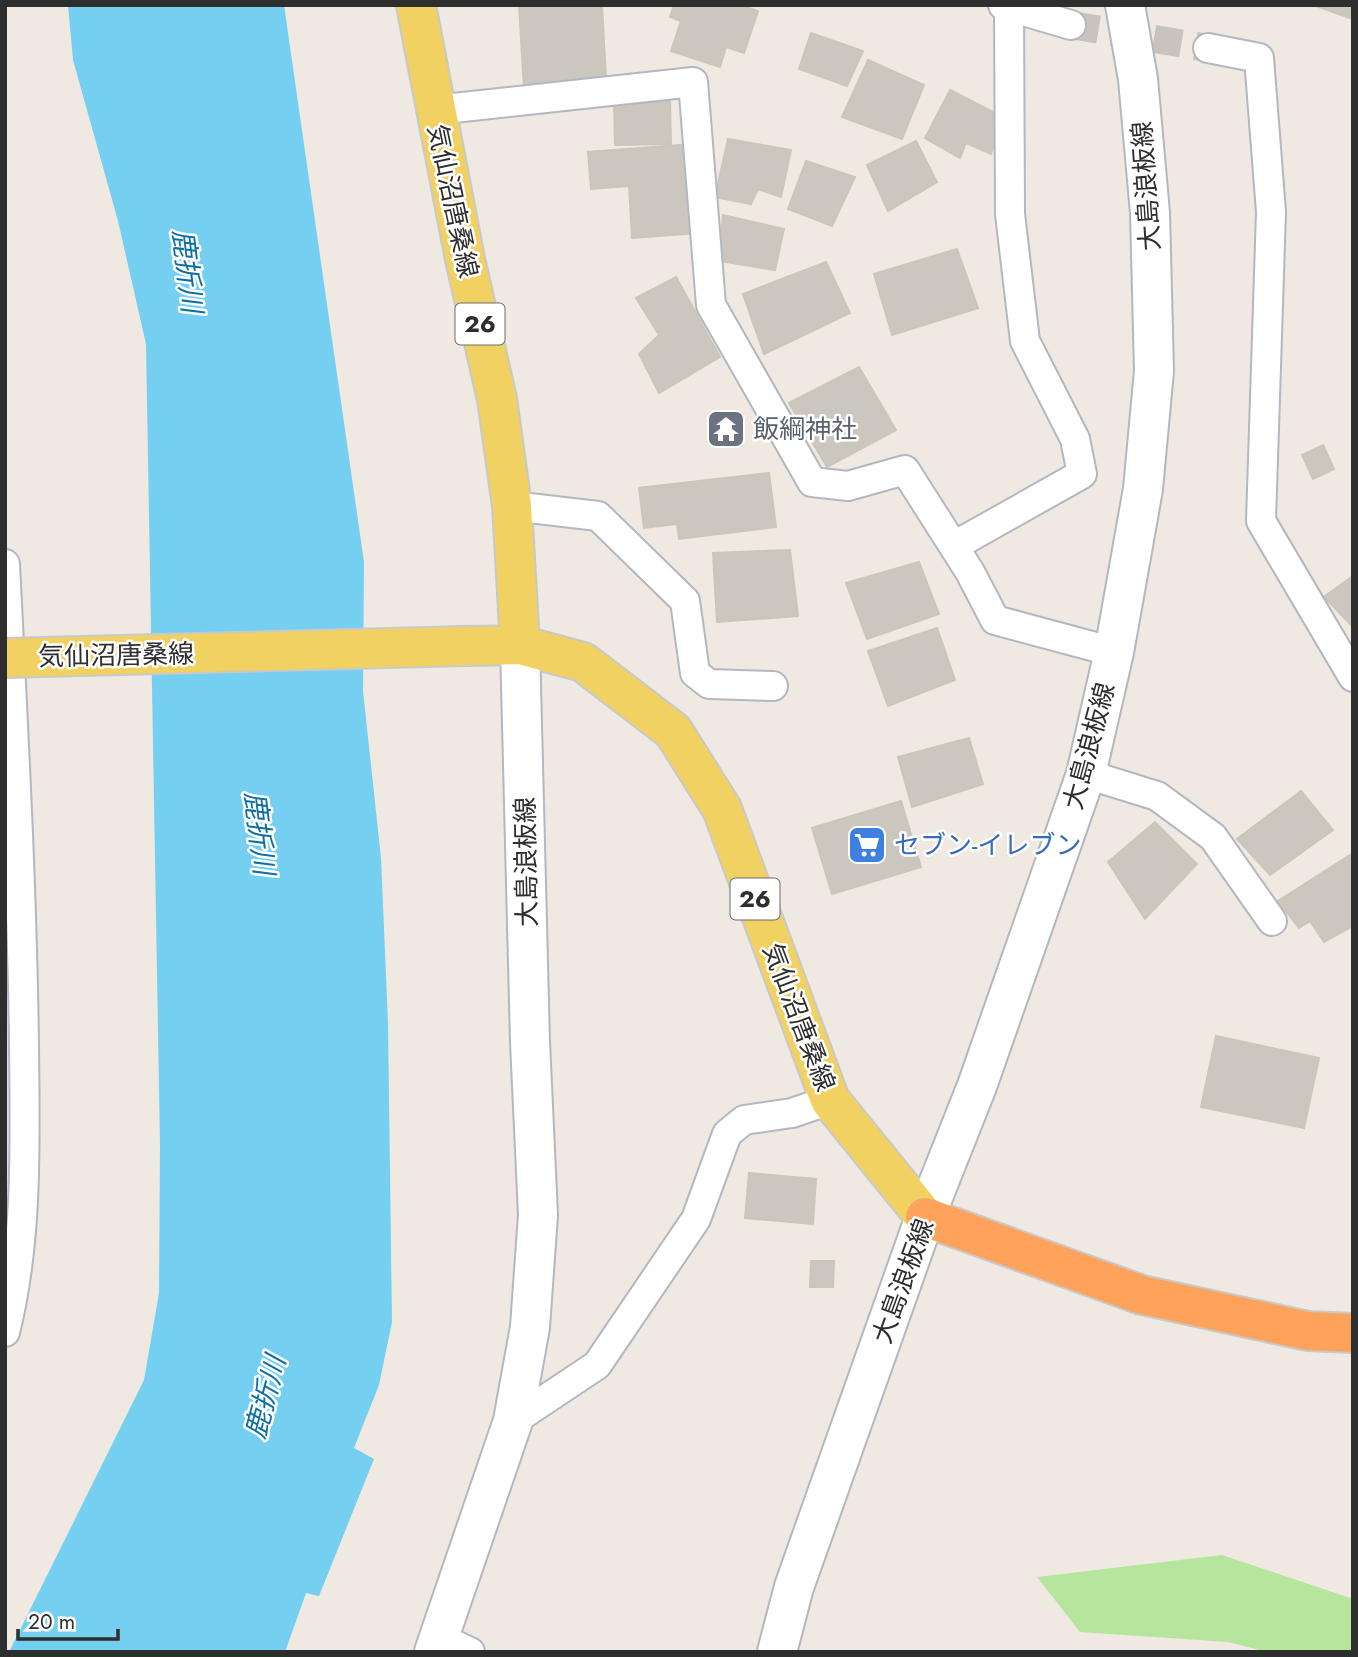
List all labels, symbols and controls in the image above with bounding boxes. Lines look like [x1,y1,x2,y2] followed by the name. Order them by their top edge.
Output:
[1123,120,1169,252] street label: 大島浪板線
[418,121,488,281] street label: 気仙沼唐桑線
[162,227,213,318] water label: 鹿折川
[456,304,504,344] road number: 26
[705,408,747,450] temple icon: 飯綱神社
[753,410,857,448] place label: 飯綱神社
[38,635,194,675] street label: 気仙沼唐桑線
[1054,678,1124,814] street label: 大島浪板線
[234,789,285,880] water label: 鹿折川
[506,797,546,927] street label: 大島浪板線
[846,824,888,866] supermarket icon: セブン-イレブン
[894,826,1081,864] place label: セブン-イレブン
[730,878,780,919] road number: 26
[753,937,845,1097] street label: 気仙沼唐桑線
[863,1213,943,1349] street label: 大島浪板線
[235,1348,297,1443] water label: 鹿折川
[18,1598,117,1642] scale bar
[28,1607,75,1637] text: 20 m

